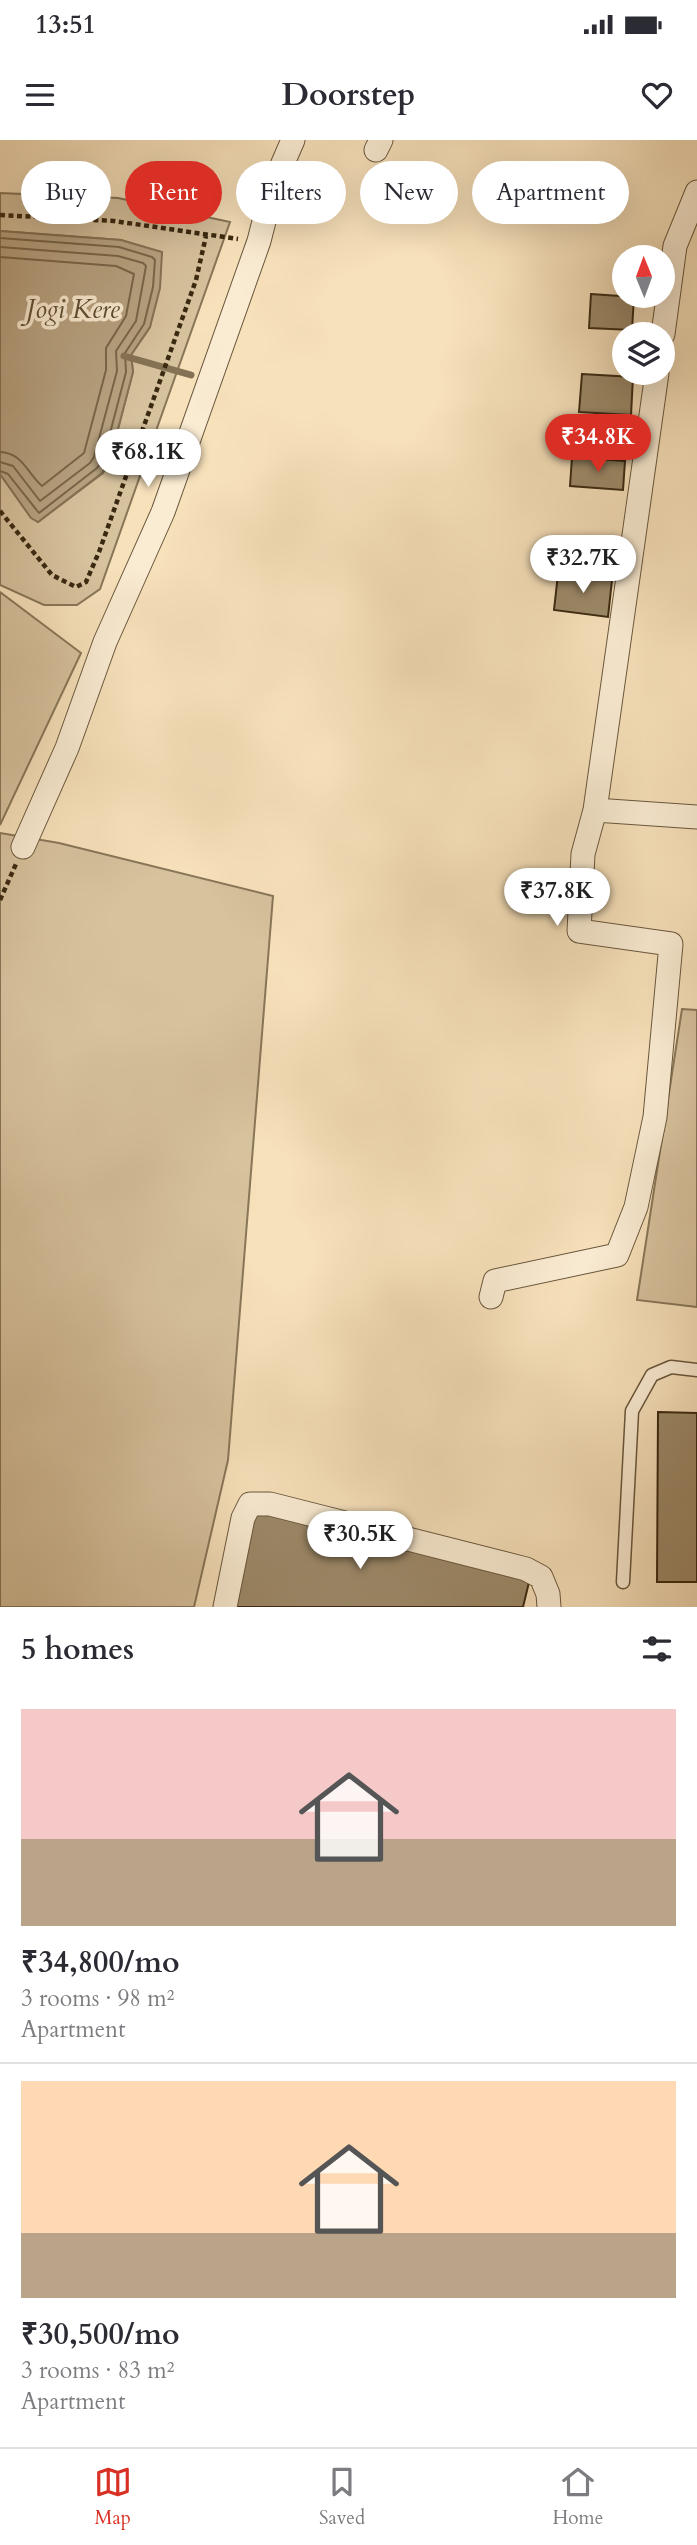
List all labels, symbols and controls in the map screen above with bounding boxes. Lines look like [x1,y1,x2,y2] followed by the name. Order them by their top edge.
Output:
[35,7,96,42] text: 13:51
[282,73,415,117] text: Doorstep
[21,76,59,114] icon: menu
[638,76,676,114] icon: heart
[21,161,111,224] chip: Buy
[125,161,222,224] chip: Rent
[236,161,346,224] chip: Filters
[360,161,458,224] chip: New
[472,161,629,224] chip: Apartment
[612,245,676,308] north arrow
[612,245,675,385] map controls
[20,292,121,327] water label: Jogi Kere
[612,322,675,385] button: layers
[541,414,655,474] pin: ₹34.8K
[561,421,635,452] text: ₹34.8K
[91,430,205,489] pin: ₹68.1K
[111,436,185,467] text: ₹68.1K
[526,536,640,595] pin: ₹32.7K
[546,542,620,573] text: ₹32.7K
[500,868,614,928] pin: ₹37.8K
[520,875,594,906] text: ₹37.8K
[303,1512,417,1571] pin: ₹30.5K
[323,1518,397,1549] text: ₹30.5K
[21,1629,134,1670] text: 5 homes
[638,1630,676,1668] icon: filters
[286,1754,412,1880] icon: home
[21,1942,180,1983] text: ₹34,800/mo
[21,1983,174,2014] text: 3 rooms · 98 m²
[21,2014,125,2045] text: Apartment
[286,2126,412,2252] icon: home
[21,2314,180,2355] text: ₹30,500/mo
[21,2355,174,2386] text: 3 rooms · 83 m²
[21,2386,125,2417] text: Apartment
[94,2463,132,2531] tab: Map
[319,2463,365,2531] tab: Saved
[552,2463,603,2531] tab: Home

